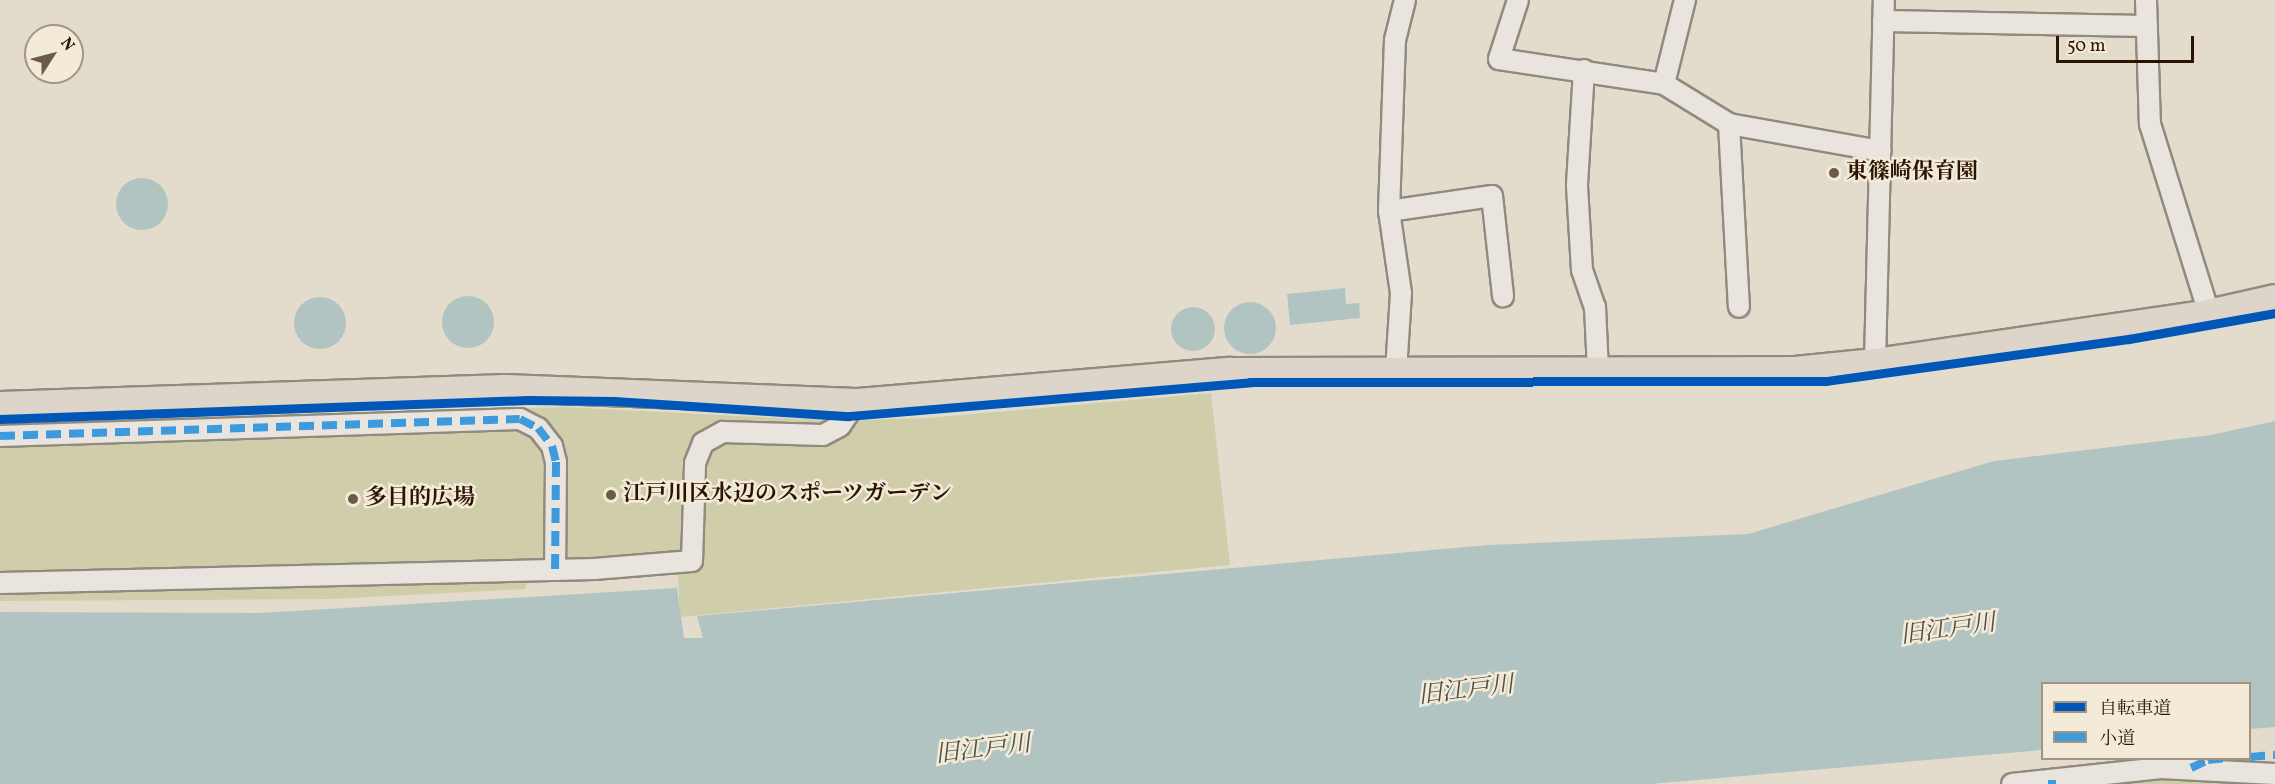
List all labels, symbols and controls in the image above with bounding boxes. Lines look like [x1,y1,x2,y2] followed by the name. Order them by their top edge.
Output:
[24,24,84,84] north arrow
[2059,24,2197,62] scale bar
[55,33,79,56] text: N
[2067,34,2106,59] text: 50 m
[1846,160,1978,186] place label: 東篠崎保育園
[1827,166,1841,180] marker: 東篠崎保育園
[623,482,953,508] place label: 江戸川区水辺のスポーツガーデン
[365,486,475,512] place label: 多目的広場
[604,488,618,502] marker: 江戸川区水辺のスポーツガーデン
[346,492,360,506] marker: 多目的広場
[1898,610,1998,652] water label: 旧江戸川
[1417,672,1515,712] water label: 旧江戸川
[2041,682,2251,760] legend
[2099,697,2171,722] text: 自転車道
[2099,727,2135,752] text: 小道
[934,731,1032,771] water label: 旧江戸川

